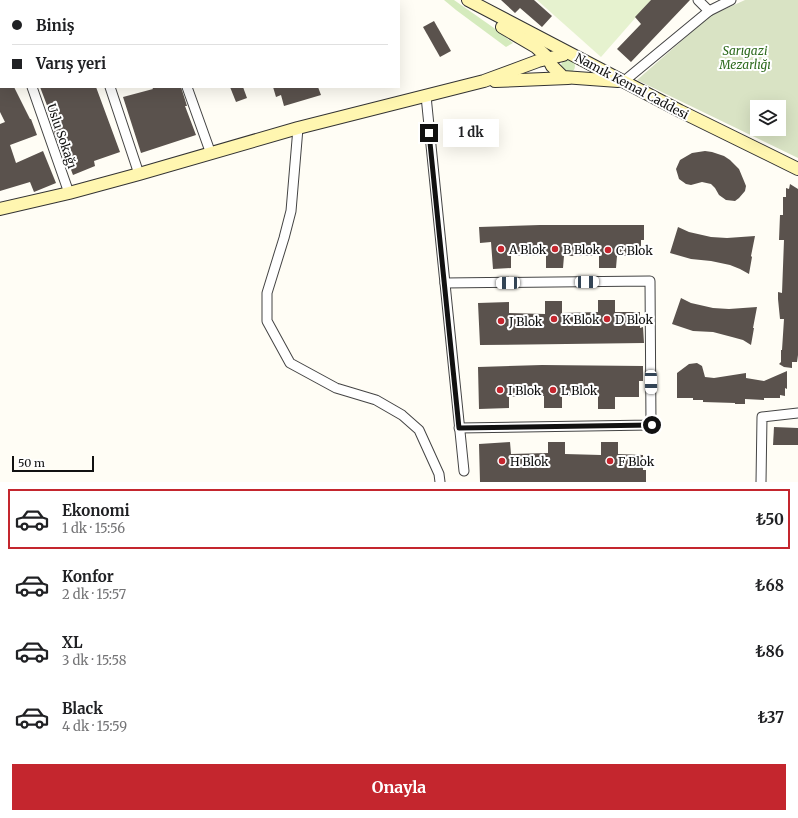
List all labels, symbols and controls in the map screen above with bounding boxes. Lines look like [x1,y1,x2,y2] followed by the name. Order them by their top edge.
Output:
[36,16,75,35] text: Biniş
[718,43,771,72] park label: Sarıgazi Mezarlığı
[573,50,691,122] street label: Namık Kemal Caddesi
[36,54,106,73] text: Varış yeri
[750,100,786,136] map controls
[750,100,786,136] button: layers
[44,101,80,171] street label: Uslu Sokağı
[443,119,499,147] callout: 1 dk
[420,124,438,142] route end
[458,124,484,141] text: 1 dk
[508,242,547,257] place label: A Blok
[563,242,600,257] place label: B Blok
[616,243,653,258] place label: C Blok
[496,244,506,254] marker: A Blok
[550,244,560,254] marker: B Blok
[603,245,613,255] marker: C Blok
[575,276,599,288] car
[496,277,520,289] car
[562,312,600,327] place label: K Blok
[615,312,653,327] place label: D Blok
[508,314,543,329] place label: J Blok
[549,314,559,324] marker: K Blok
[602,314,612,324] marker: D Blok
[496,316,506,326] marker: J Blok
[645,370,657,394] car
[508,383,542,398] place label: I Blok
[561,383,598,398] place label: L Blok
[495,385,505,395] marker: I Blok
[548,385,558,395] marker: L Blok
[643,416,661,434] route start
[12,454,94,473] scale bar
[510,454,549,469] place label: H Blok
[618,454,655,469] place label: F Blok
[18,456,45,470] text: 50 m
[497,456,507,466] marker: H Blok
[605,456,615,466] marker: F Blok
[14,501,50,537] icon: car
[62,501,130,520] text: Ekonomi
[756,510,784,529] text: ₺50
[62,520,125,537] text: 1 dk · 15:56
[14,567,50,603] icon: car
[62,567,114,586] text: Konfor
[755,576,784,595] text: ₺68
[62,586,126,603] text: 2 dk · 15:57
[14,633,50,669] icon: car
[62,633,83,652] text: XL
[755,642,784,661] text: ₺86
[62,652,127,669] text: 3 dk · 15:58
[14,699,50,735] icon: car
[62,699,103,718] text: Black
[757,708,784,727] text: ₺37
[62,718,127,735] text: 4 dk · 15:59
[12,764,786,810] button: Onayla

